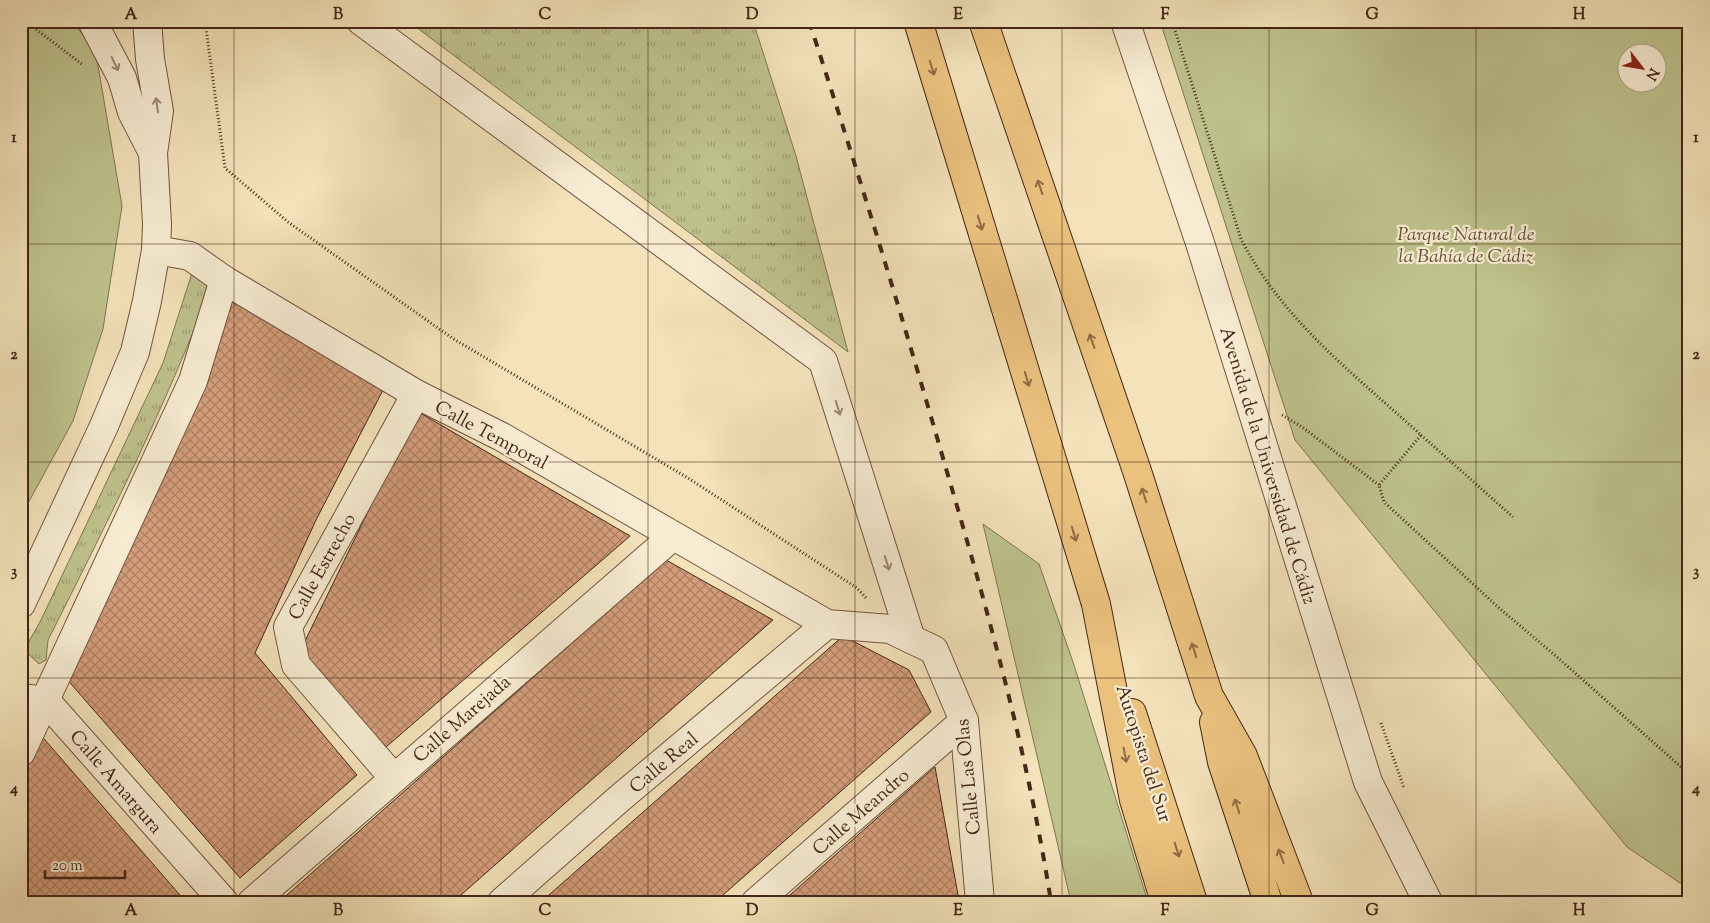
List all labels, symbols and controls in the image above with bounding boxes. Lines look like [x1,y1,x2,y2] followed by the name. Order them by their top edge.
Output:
[125,4,138,27] text: A
[333,4,343,27] text: B
[539,4,552,27] text: C
[746,4,759,27] text: D
[953,4,963,27] text: E
[1161,4,1170,27] text: F
[1365,4,1379,27] text: G
[1573,4,1586,27] text: H
[1618,42,1668,92] north arrow
[111,56,120,71] one-way arrow
[928,59,938,75] one-way arrow
[1640,64,1663,84] text: N
[152,97,162,113] one-way arrow
[11,127,17,150] text: 1
[1693,127,1699,150] text: 1
[1035,180,1044,195] one-way arrow
[975,215,985,231] one-way arrow
[1398,222,1535,271] park label: Parque Natural de la Bahía de Cádiz
[1211,324,1322,608] street label: Avenida de la Universidad de Cádiz
[1087,334,1096,349] one-way arrow
[10,344,18,367] text: 2
[1692,344,1700,367] text: 2
[1022,370,1032,386] one-way arrow
[429,395,552,478] street label: Calle Temporal
[834,399,843,415] one-way arrow
[1139,487,1149,503] one-way arrow
[283,509,364,626] street label: Calle Estrecho
[1070,526,1080,542] one-way arrow
[883,554,892,570] one-way arrow
[11,561,18,584] text: 3
[1693,561,1700,584] text: 3
[1189,642,1199,658] one-way arrow
[408,669,518,770] street label: Calle Marejada
[1108,682,1178,826] street label: Autopista del Sur
[950,717,989,836] street label: Calle Las Olas
[62,725,168,841] street label: Calle Amargura
[624,727,705,801] street label: Calle Real
[1121,747,1130,763] one-way arrow
[807,763,916,863] street label: Calle Meandro
[9,778,18,801] text: 4
[1691,778,1700,801] text: 4
[1231,798,1241,814] one-way arrow
[1172,842,1182,858] one-way arrow
[45,848,125,880] scale bar
[1276,849,1285,864] one-way arrow
[52,856,83,877] text: 20 m
[125,900,138,923] text: A
[333,900,343,923] text: B
[539,900,552,923] text: C
[746,900,759,923] text: D
[953,900,963,923] text: E
[1161,900,1170,923] text: F
[1365,900,1379,923] text: G
[1573,900,1586,923] text: H

